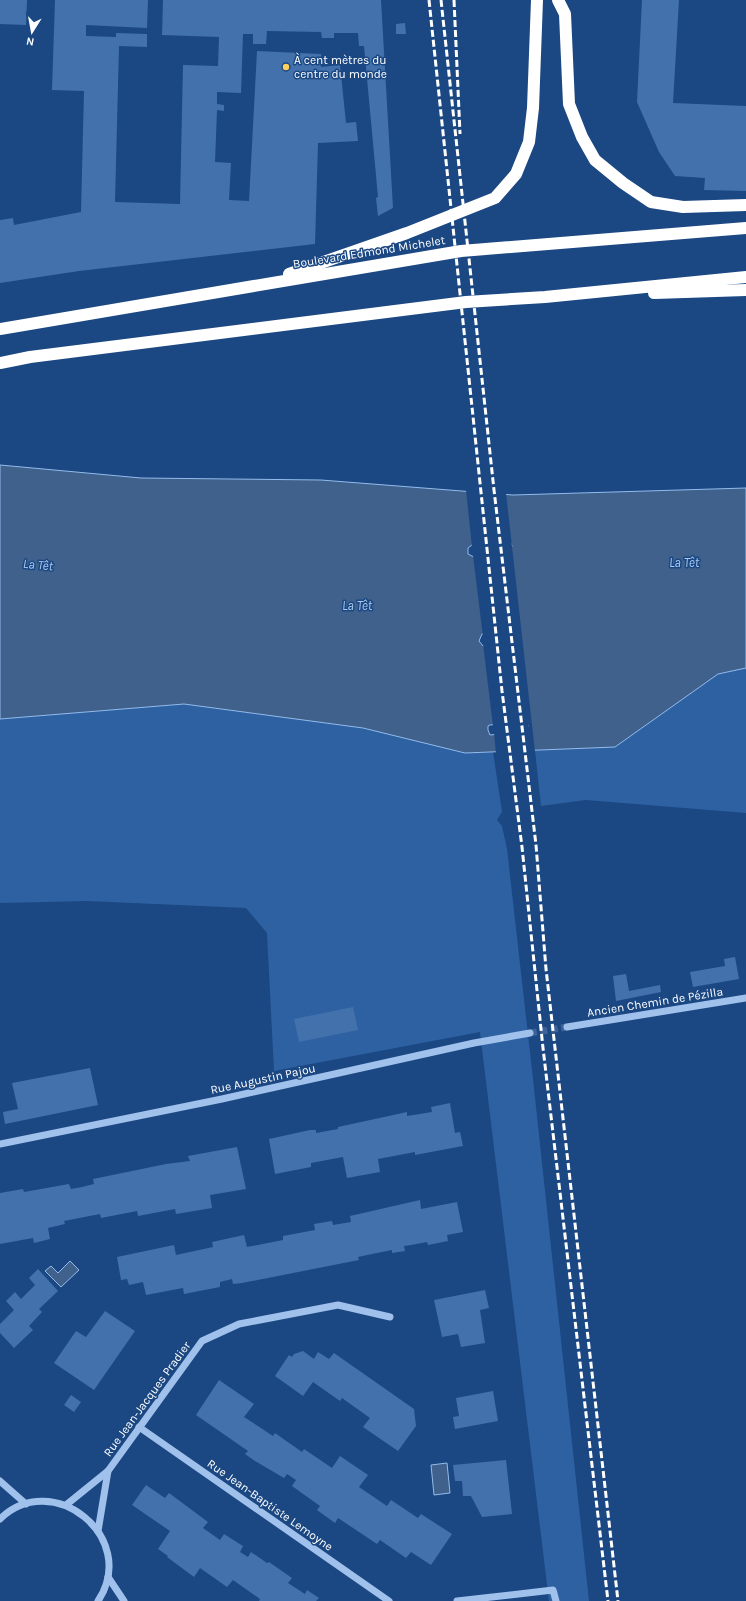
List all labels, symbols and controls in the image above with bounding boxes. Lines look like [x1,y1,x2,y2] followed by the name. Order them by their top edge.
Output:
[12,12,52,52] north arrow
[25,34,35,48] text: N
[294,52,387,81] place label: À cent mètres du centre du monde
[281,62,291,72] marker: À cent mètres du centre du monde
[292,233,447,271] street label: Boulevard Edmond Michelet
[669,555,700,570] water label: La Têt
[22,556,54,573] water label: La Têt
[342,598,373,613] water label: La Têt
[586,984,724,1020] street label: Ancien Chemin de Pézilla
[209,1061,317,1097] street label: Rue Augustin Pajou
[101,1338,194,1459] street label: Rue Jean-Jacques Pradier
[204,1456,336,1554] street label: Rue Jean-Baptiste Lemoyne

